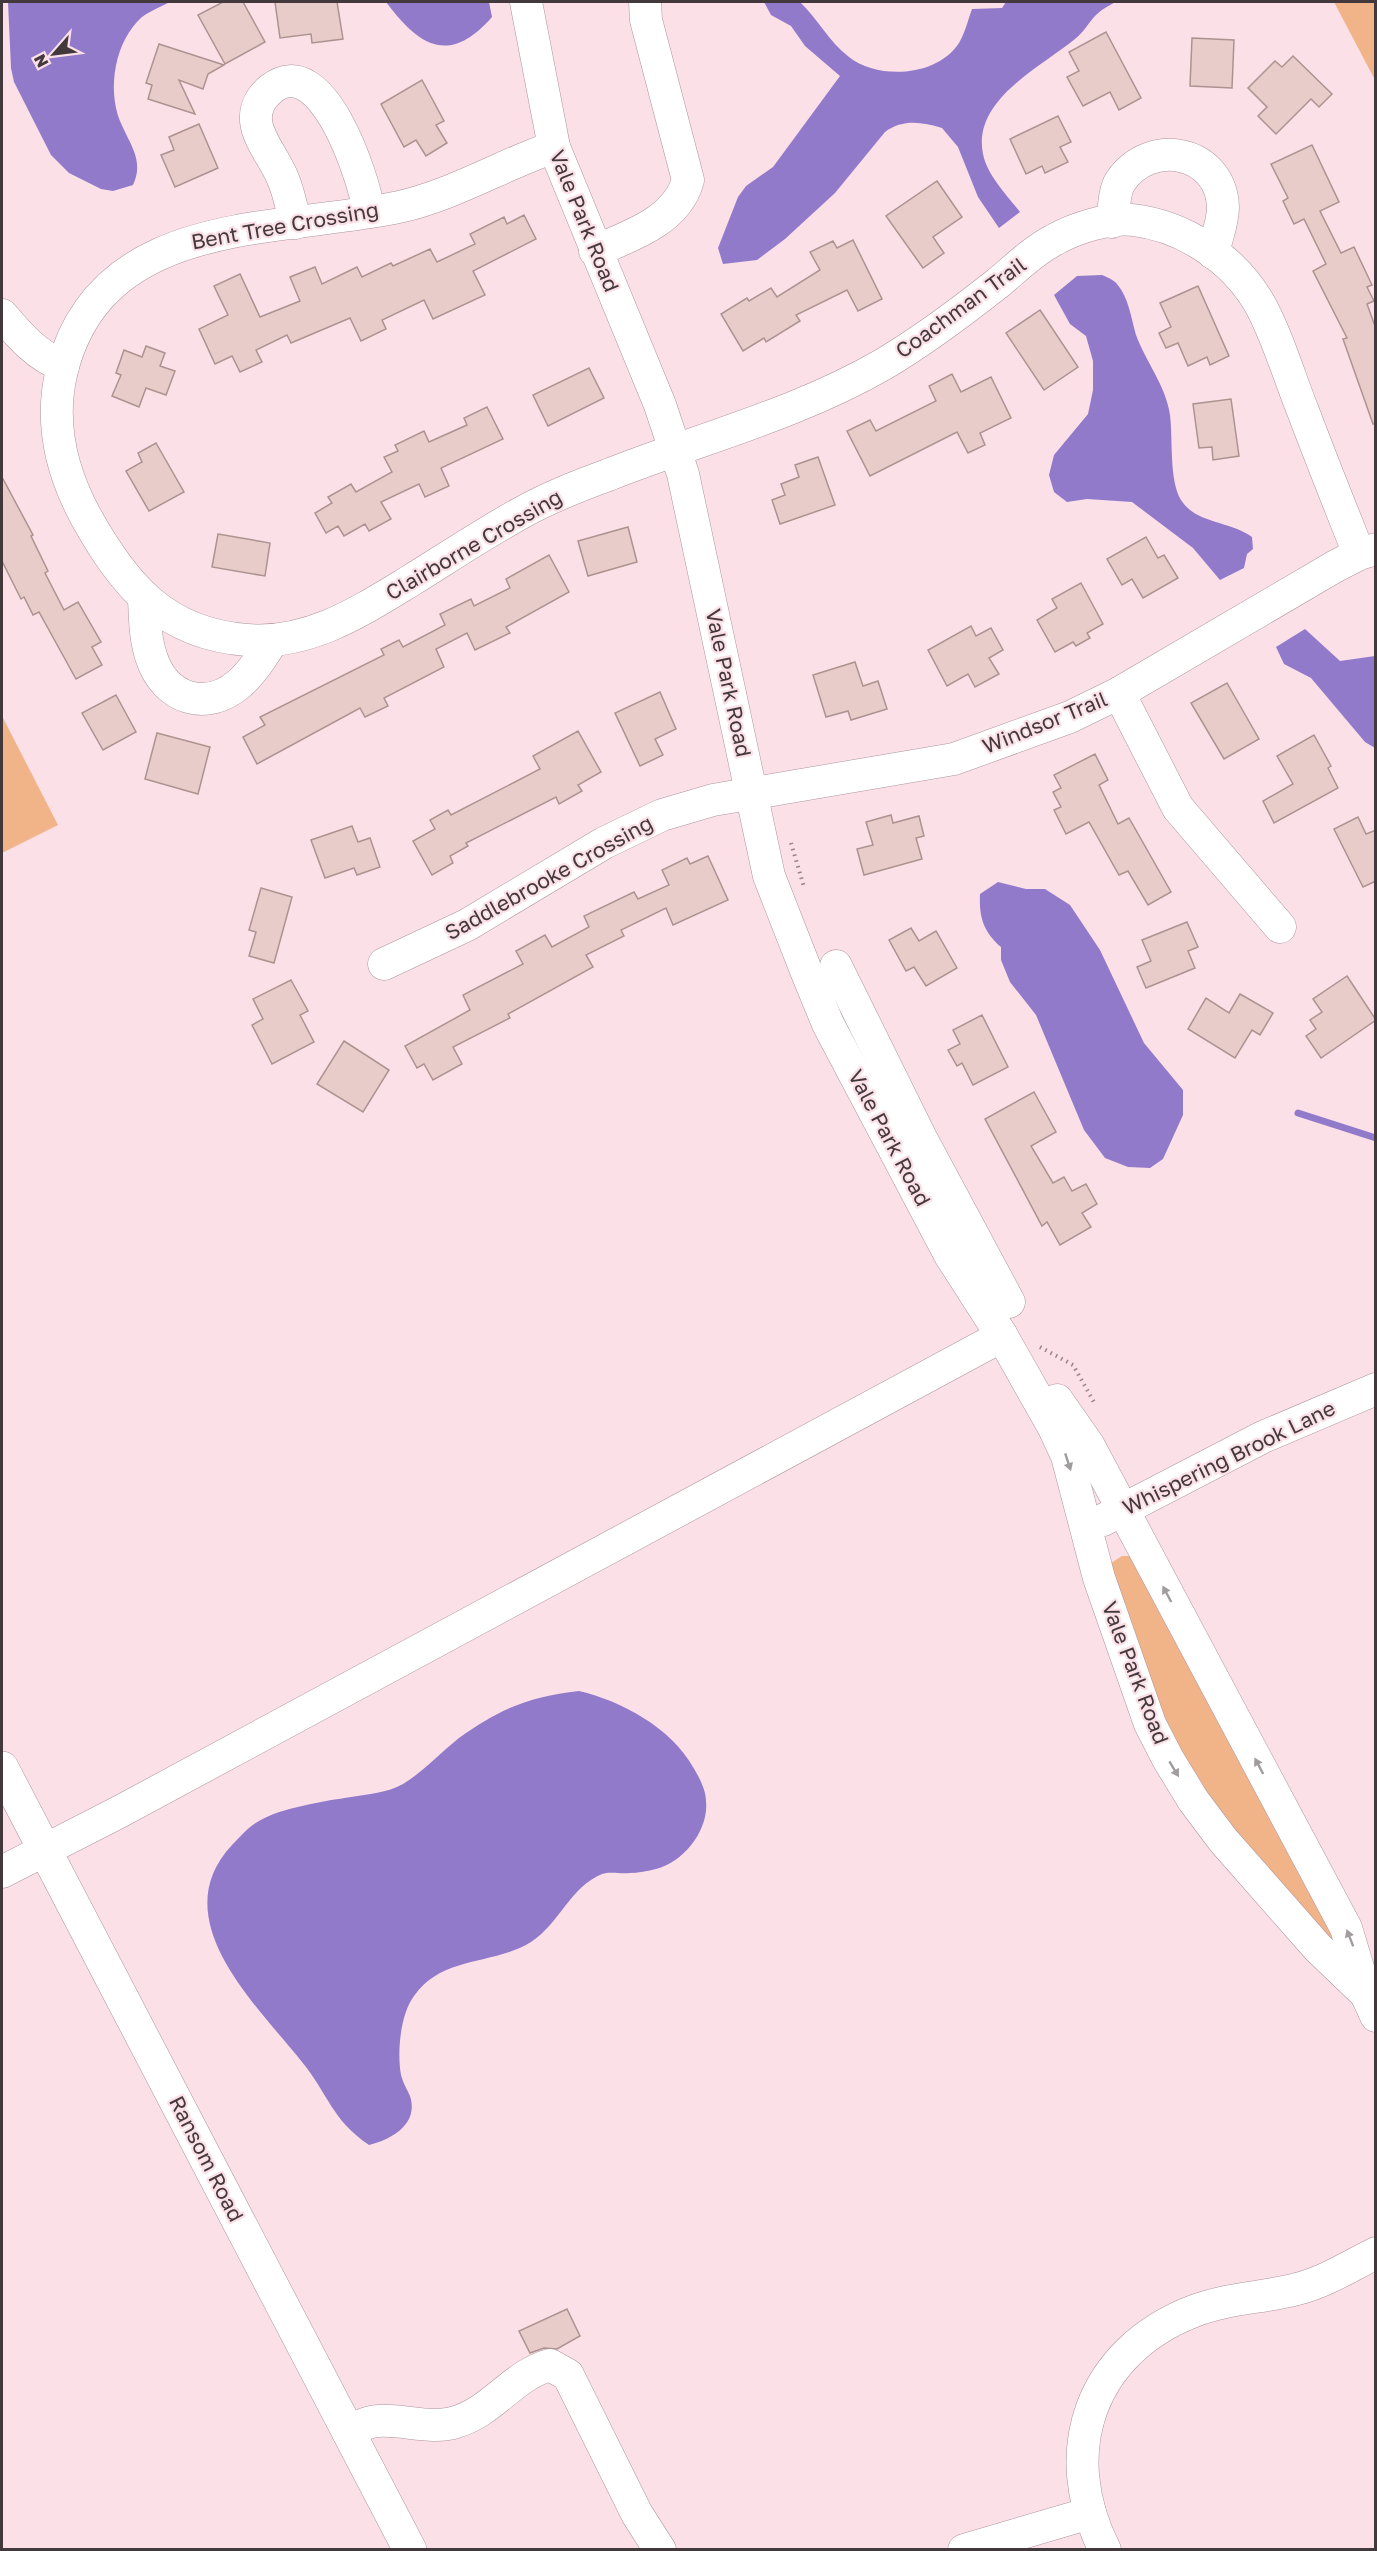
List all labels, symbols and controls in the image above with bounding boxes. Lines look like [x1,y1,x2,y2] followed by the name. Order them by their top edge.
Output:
[24,24,84,84] north arrow
[29,51,52,71] text: N
[545,146,625,295] street label: Vale Park Road
[189,196,381,254] street label: Bent Tree Crossing
[890,251,1031,363] street label: Coachman Trail
[381,483,566,605] street label: Clairborne Crossing
[701,606,757,759] street label: Vale Park Road
[979,685,1111,759] street label: Windsor Trail
[440,809,657,945] street label: Saddlebrooke Crossing
[843,1065,937,1210] street label: Vale Park Road
[1118,1394,1339,1520] street label: Whispering Brook Lane
[1064,1453,1073,1471] one-way arrow
[1162,1585,1172,1602] one-way arrow
[1097,1598,1175,1748] street label: Vale Park Road
[1254,1757,1264,1774] one-way arrow
[1168,1761,1179,1777] one-way arrow
[1345,1929,1354,1947] one-way arrow
[164,2091,250,2226] street label: Ransom Road

